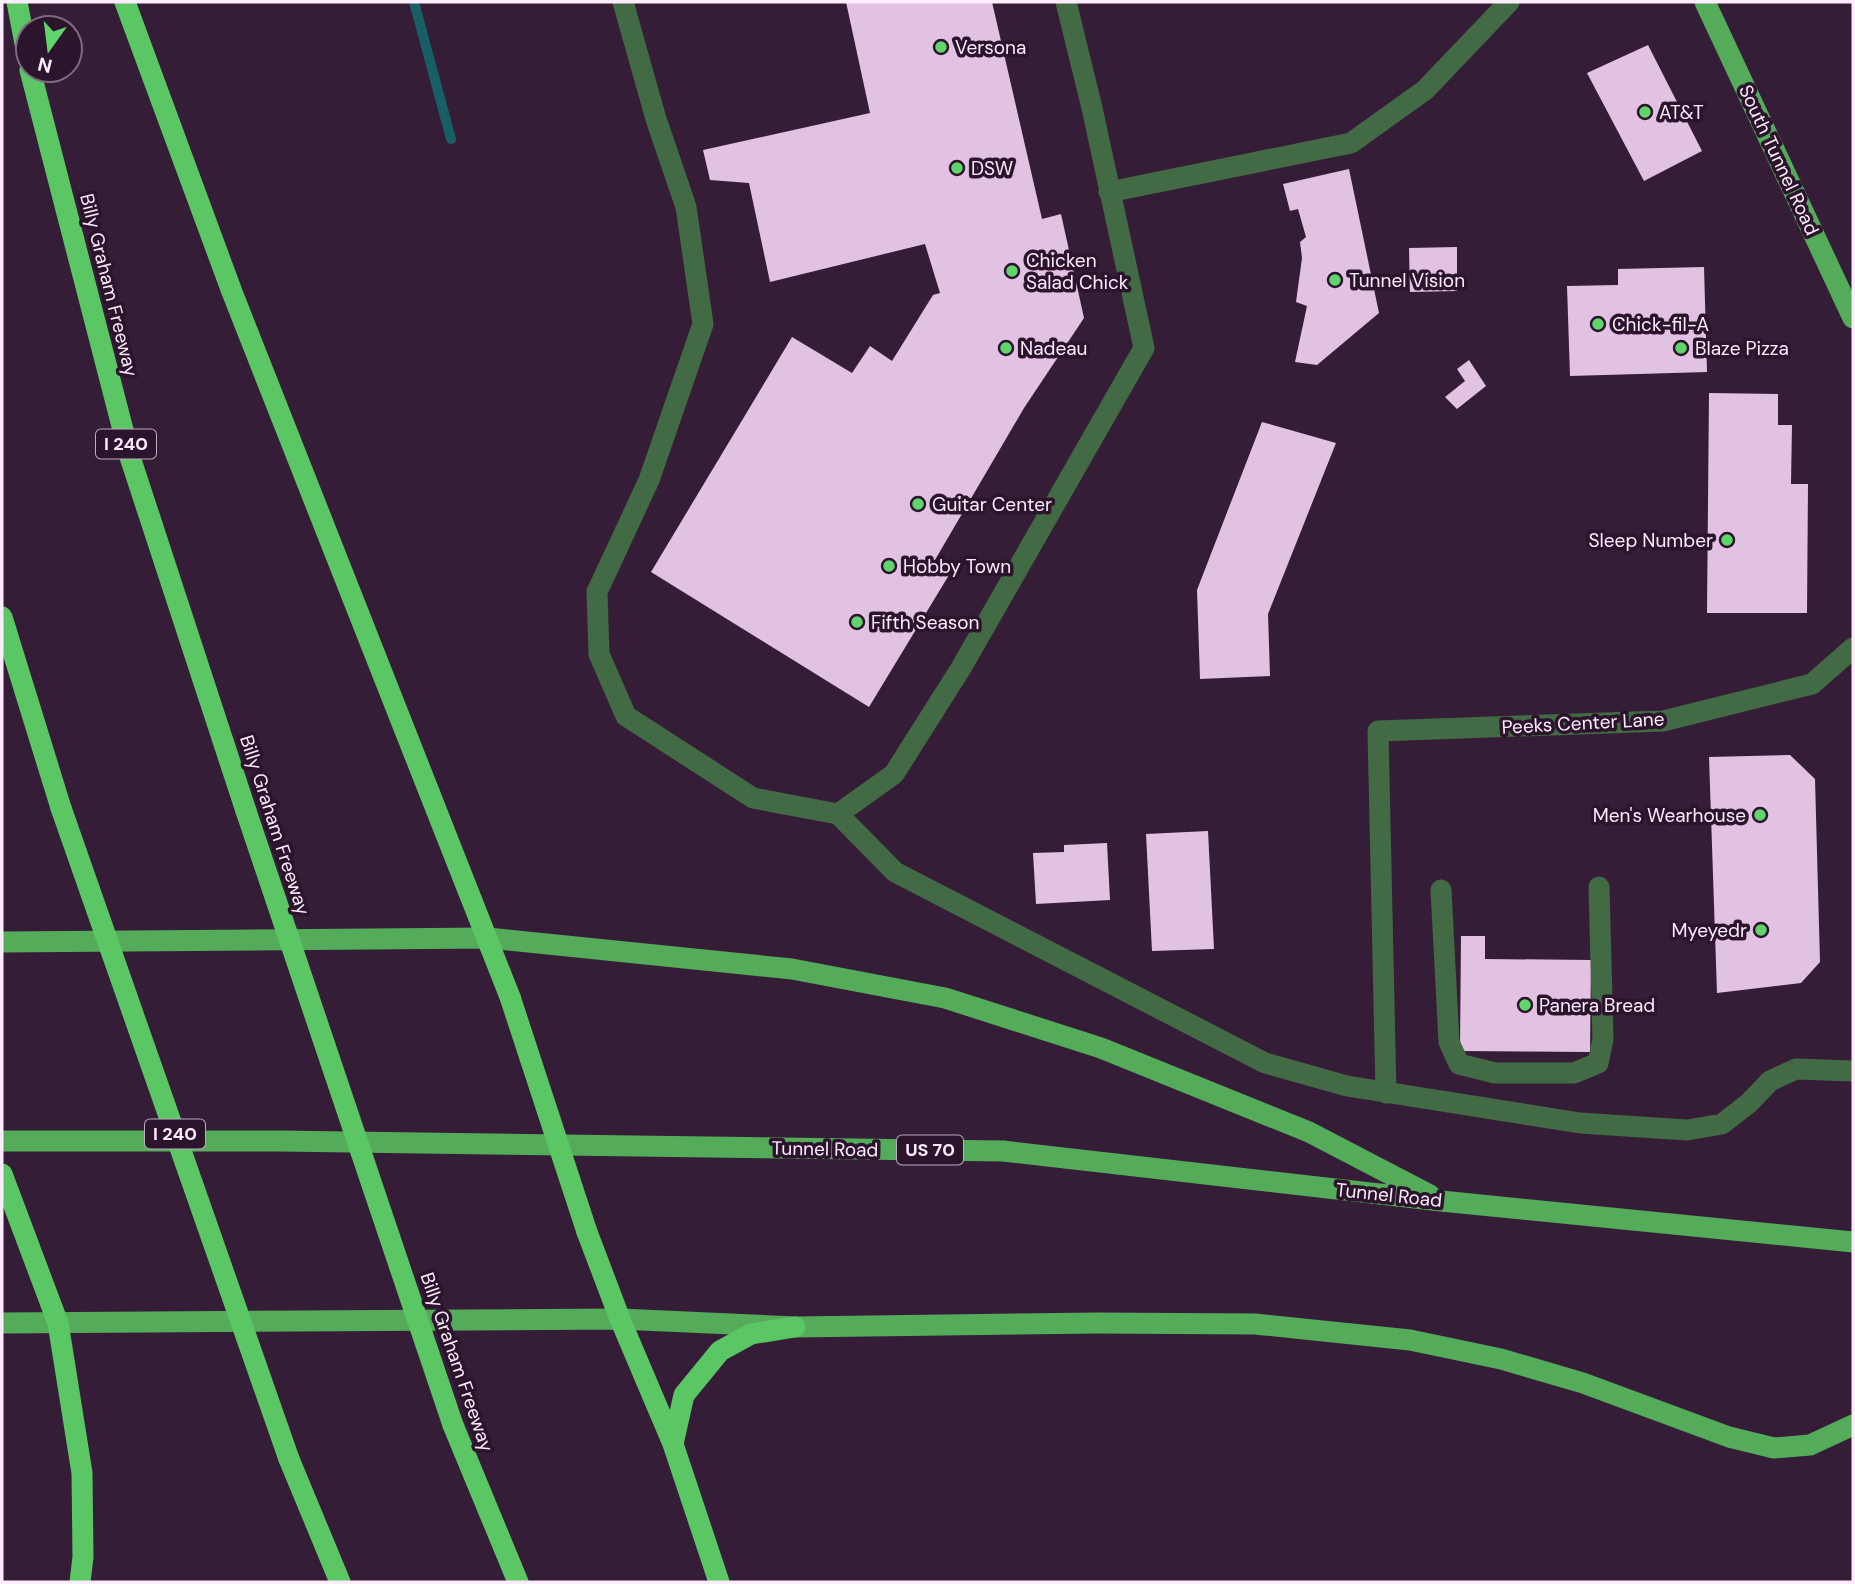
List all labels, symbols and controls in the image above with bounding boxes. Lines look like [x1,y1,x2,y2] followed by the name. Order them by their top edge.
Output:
[14,14,84,84] north arrow
[955,35,1026,60] place label: Versona
[933,39,949,55] marker: Versona
[35,51,55,79] text: N
[1733,81,1825,239] street label: South Tunnel Road
[1659,100,1704,125] place label: AT&T
[1637,104,1653,120] marker: AT&T
[971,156,1013,181] place label: DSW
[949,160,965,176] marker: DSW
[74,191,144,380] street label: Billy Graham Freeway
[1026,248,1129,295] place label: Chicken Salad Chick
[1004,263,1020,279] marker: Chicken Salad Chick
[1349,268,1465,293] place label: Tunnel Vision
[1327,272,1343,288] marker: Tunnel Vision
[1612,312,1709,337] place label: Chick-fil-A
[1590,316,1606,332] marker: Chick-fil-A
[1020,336,1087,361] place label: Nadeau
[1695,336,1789,361] place label: Blaze Pizza
[998,340,1014,356] marker: Nadeau
[1673,340,1689,356] marker: Blaze Pizza
[96,430,156,458] road number: I 240
[932,492,1052,517] place label: Guitar Center
[910,496,926,512] marker: Guitar Center
[1589,528,1713,553] place label: Sleep Number
[1719,532,1735,548] marker: Sleep Number
[903,554,1011,579] place label: Hobby Town
[881,558,897,574] marker: Hobby Town
[871,610,979,635] place label: Fifth Season
[849,614,865,630] marker: Fifth Season
[1501,706,1665,740] street label: Peeks Center Lane
[234,732,316,919] street label: Billy Graham Freeway
[1593,803,1746,828] place label: Men's Wearhouse
[1752,807,1768,823] marker: Men's Wearhouse
[1672,918,1747,943] place label: Myeyedr
[1753,922,1769,938] marker: Myeyedr
[1539,993,1655,1018] place label: Panera Bread
[1517,997,1533,1013] marker: Panera Bread
[145,1120,205,1148] road number: I 240
[897,1135,963,1164] road number: US 70
[771,1136,879,1162] street label: Tunnel Road
[1335,1177,1443,1213] street label: Tunnel Road
[415,1269,500,1455] street label: Billy Graham Freeway

